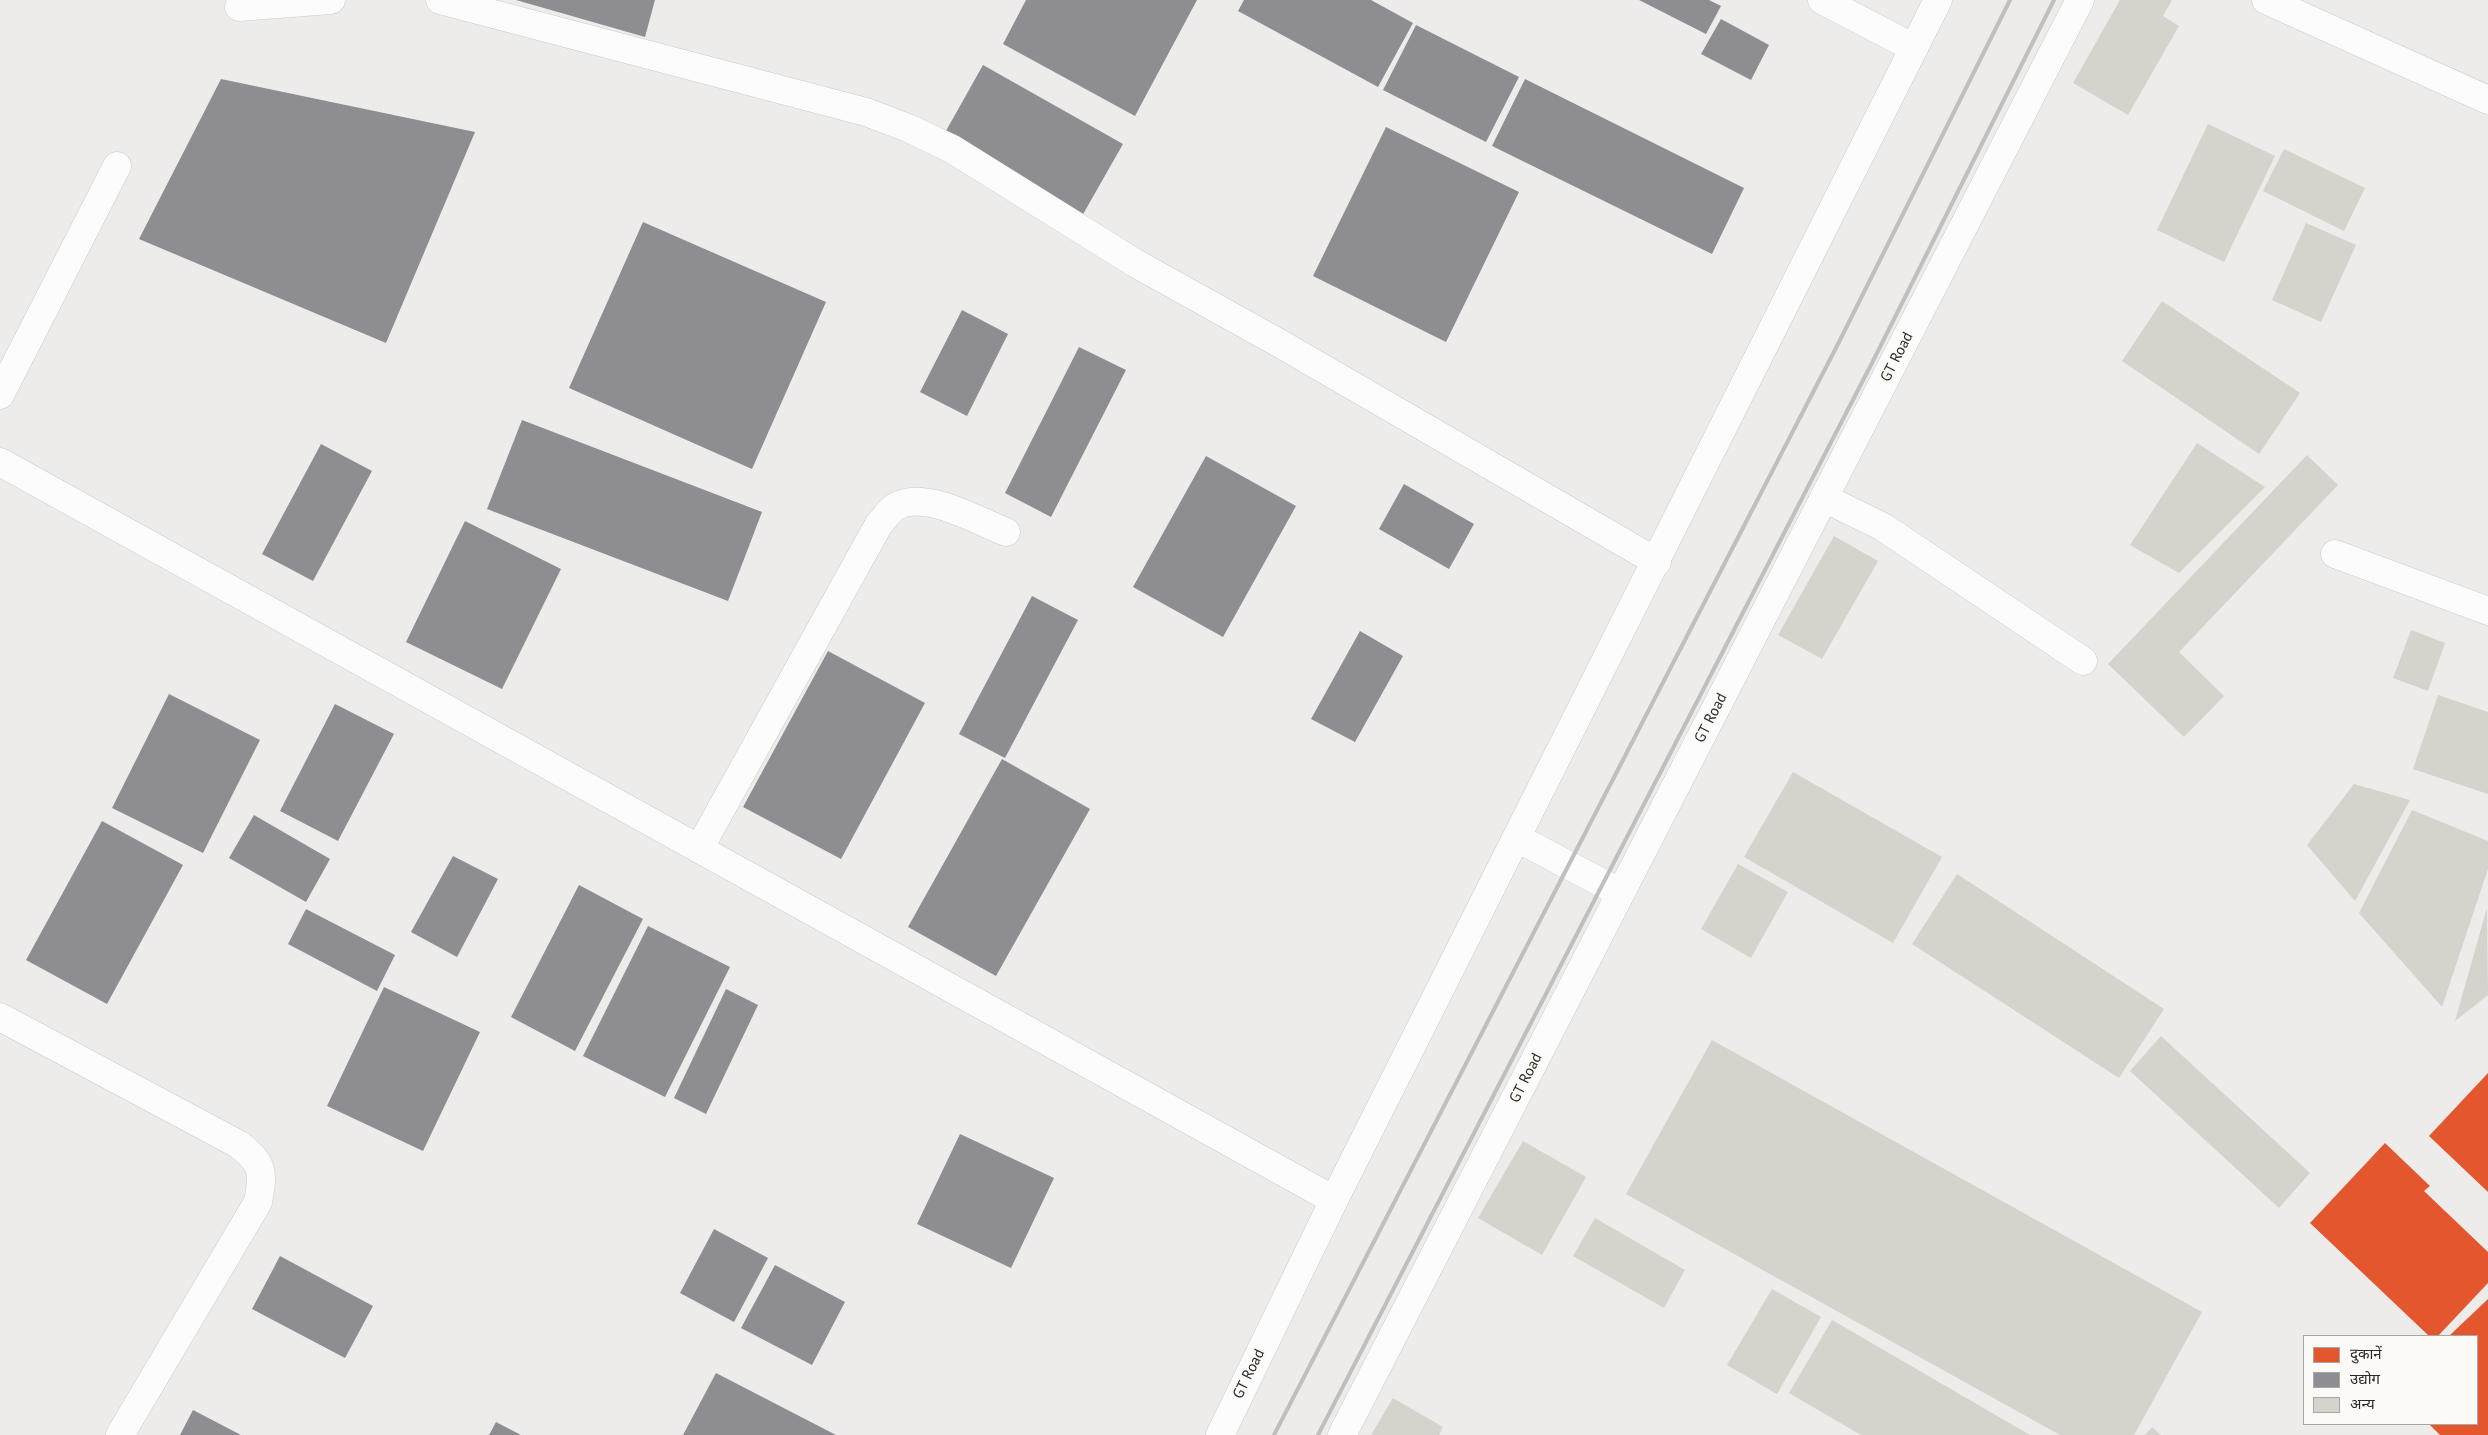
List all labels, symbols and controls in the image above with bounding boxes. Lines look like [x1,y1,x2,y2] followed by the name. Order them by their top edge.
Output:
[1877,329,1917,385] street label: GT Road
[1691,690,1731,746] street label: GT Road
[1506,1050,1546,1106] street label: GT Road
[2303,1335,2478,1425] legend
[2350,1344,2382,1363] text: दुकानें
[1229,1346,1269,1402] street label: GT Road
[2350,1369,2380,1388] text: उद्योग
[2350,1394,2375,1413] text: अन्य

